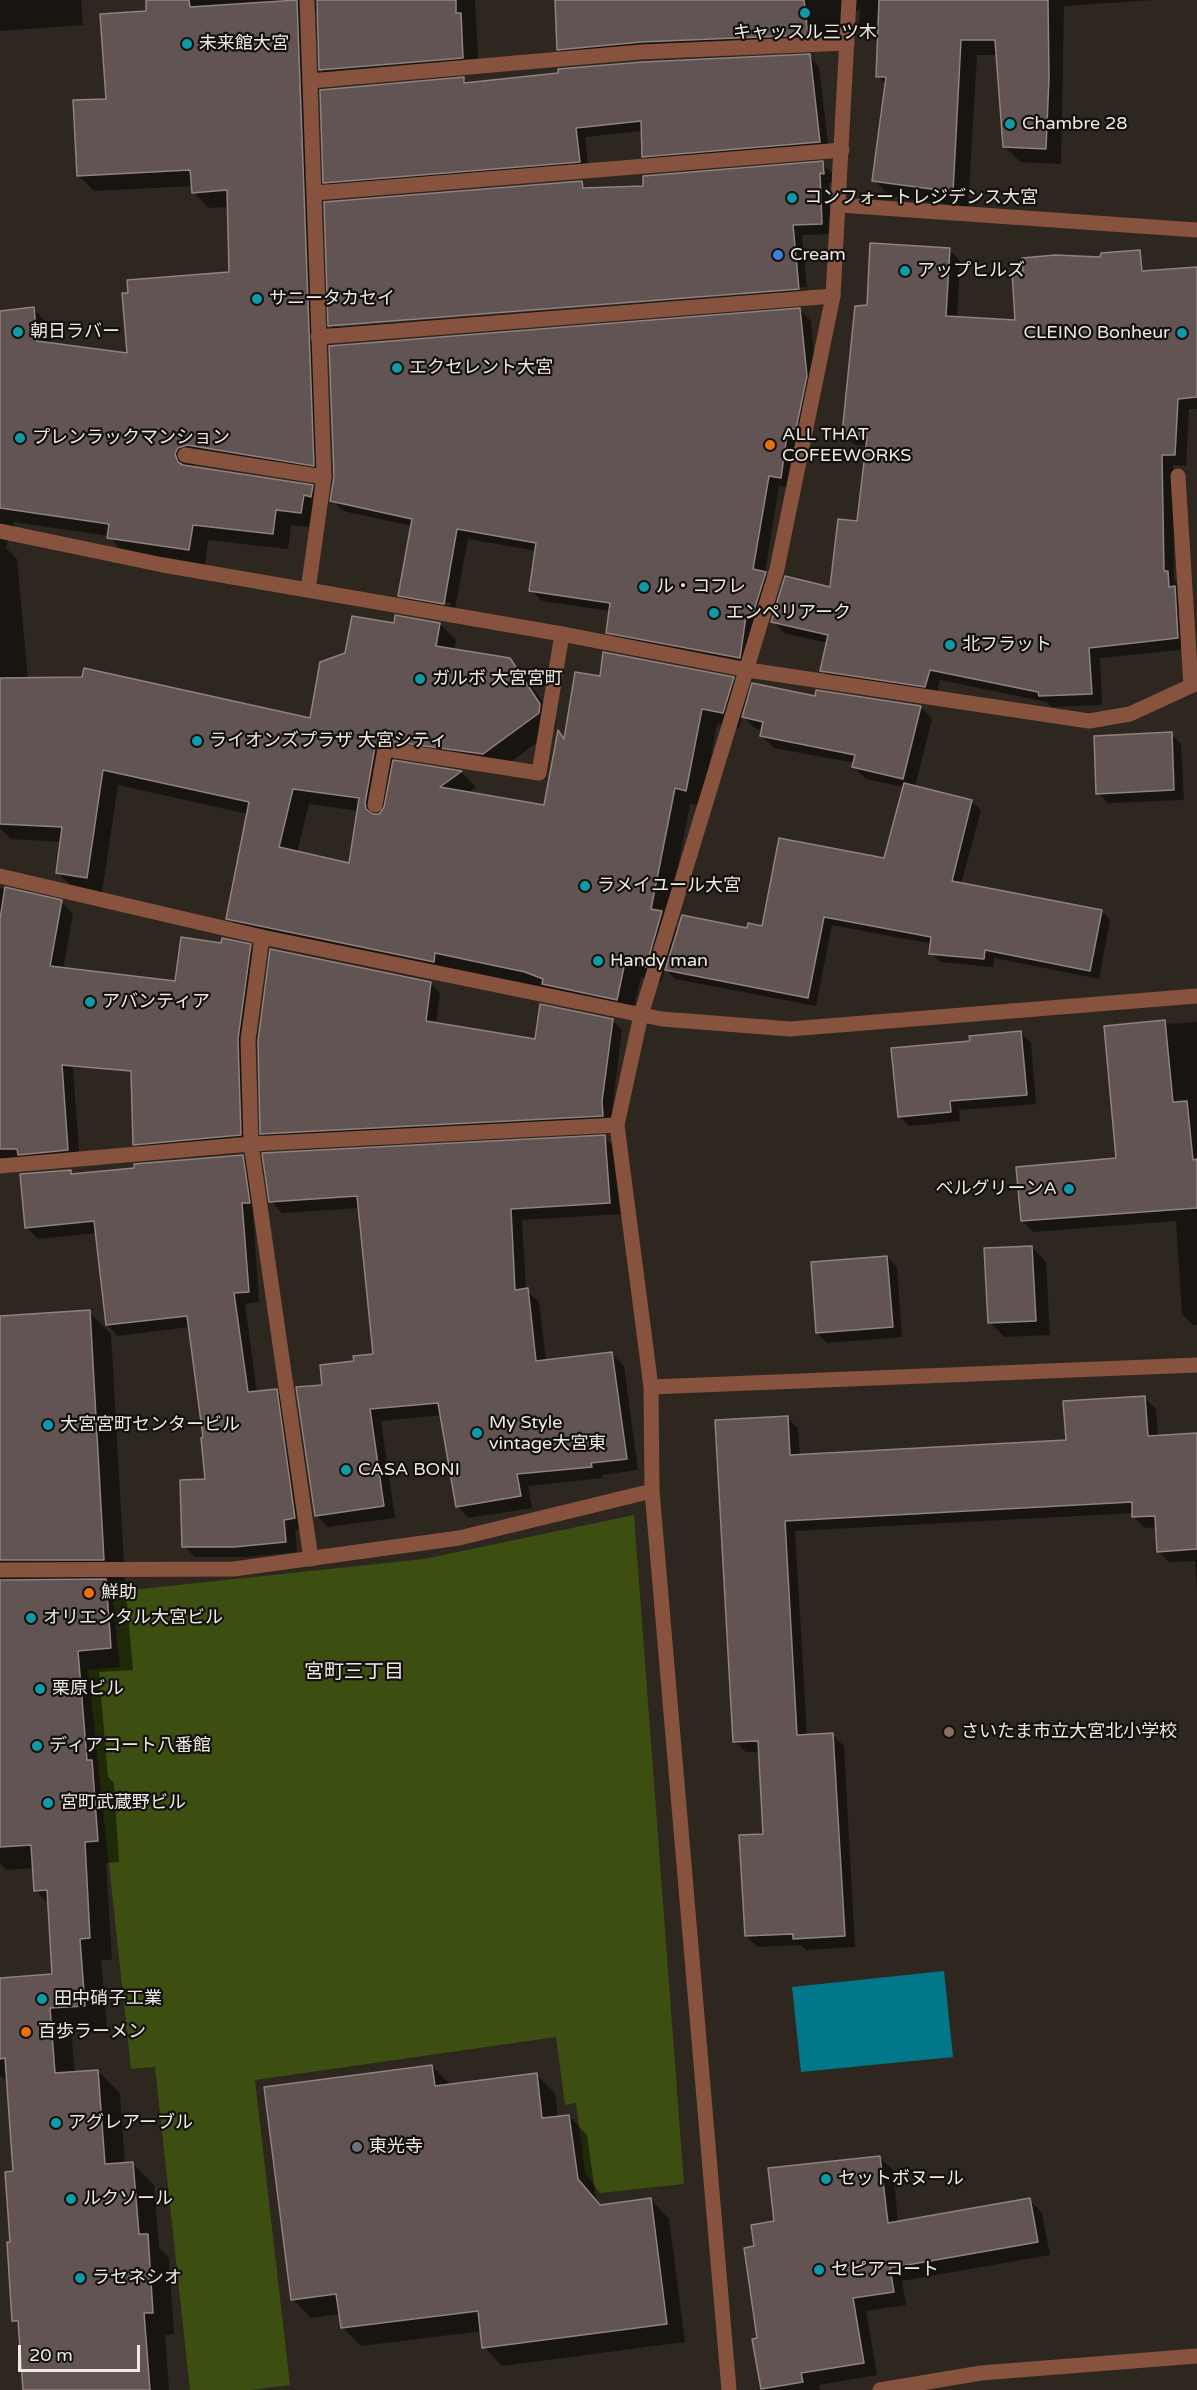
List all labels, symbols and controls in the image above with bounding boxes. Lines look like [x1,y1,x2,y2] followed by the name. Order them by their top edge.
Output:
[798,6,812,20] marker: キャッスル三ツ木
[733,22,877,44] place label: キャッスル三ツ木
[199,33,289,55] place label: 未来館大宮
[180,37,194,51] marker: 未来館大宮
[1022,113,1128,135] place label: Chambre 28
[1003,117,1017,131] marker: Chambre 28
[804,187,1038,209] place label: コンフォートレジデンス大宮
[785,191,799,205] marker: コンフォートレジデンス大宮
[790,244,846,266] place label: Cream
[771,248,785,262] marker: Cream
[917,260,1025,282] place label: アップヒルズ
[898,264,912,278] marker: アップヒルズ
[269,288,395,310] place label: サニータカセイ
[250,292,264,306] marker: サニータカセイ
[30,321,120,343] place label: 朝日ラバー
[1023,322,1170,344] place label: CLEINO Bonheur
[11,325,25,339] marker: 朝日ラバー
[1175,326,1189,340] marker: CLEINO Bonheur
[409,357,553,379] place label: エクセレント大宮
[390,361,404,375] marker: エクセレント大宮
[782,424,911,466] place label: ALL THAT COFEEWORKS
[32,427,230,449] place label: プレンラックマンション
[13,431,27,445] marker: プレンラックマンション
[763,438,777,452] marker: ALL THAT COFEEWORKS
[656,576,746,598] place label: ル・コフレ
[637,580,651,594] marker: ル・コフレ
[726,602,851,624] place label: エンペリアーク
[707,606,721,620] marker: エンペリアーク
[962,634,1052,656] place label: 北フラット
[943,638,957,652] marker: 北フラット
[432,668,563,690] place label: ガルボ 大宮宮町
[413,672,427,686] marker: ガルボ 大宮宮町
[209,730,448,752] place label: ライオンズプラザ 大宮シティ
[190,734,204,748] marker: ライオンズプラザ 大宮シティ
[597,875,741,897] place label: ラメイユール大宮
[578,879,592,893] marker: ラメイユール大宮
[610,950,708,972] place label: Handy man
[591,954,605,968] marker: Handy man
[102,991,210,1013] place label: アバンティア
[83,995,97,1009] marker: アバンティア
[936,1178,1057,1200] place label: ベルグリーンA
[1062,1182,1076,1196] marker: ベルグリーンA
[489,1412,606,1454] place label: My Style vintage大宮東
[60,1414,240,1436] place label: 大宮宮町センタービル
[41,1418,55,1432] marker: 大宮宮町センタービル
[470,1426,484,1440] marker: My Style vintage大宮東
[358,1459,460,1481] place label: CASA BONI
[339,1463,353,1477] marker: CASA BONI
[101,1582,137,1604] place label: 鮮助
[82,1586,96,1600] marker: 鮮助
[43,1607,223,1629] place label: オリエンタル大宮ビル
[24,1611,38,1625] marker: オリエンタル大宮ビル
[304,1661,404,1685] district label: 宮町三丁目
[52,1678,124,1700] place label: 栗原ビル
[33,1682,47,1696] marker: 栗原ビル
[961,1721,1177,1743] place label: さいたま市立大宮北小学校
[942,1725,956,1739] marker: さいたま市立大宮北小学校
[49,1735,211,1757] place label: ディアコート八番館
[30,1739,44,1753] marker: ディアコート八番館
[60,1792,186,1814] place label: 宮町武蔵野ビル
[41,1796,55,1810] marker: 宮町武蔵野ビル
[54,1988,162,2010] place label: 田中硝子工業
[35,1992,49,2006] marker: 田中硝子工業
[38,2021,146,2043] place label: 百歩ラーメン
[19,2025,33,2039] marker: 百歩ラーメン
[68,2112,193,2134] place label: アグレアーブル
[49,2116,63,2130] marker: アグレアーブル
[369,2136,423,2158] place label: 東光寺
[350,2140,364,2154] marker: 東光寺
[838,2168,964,2190] place label: セットボヌール
[819,2172,833,2186] marker: セットボヌール
[83,2188,173,2210] place label: ルクソール
[64,2192,78,2206] marker: ルクソール
[831,2259,939,2281] place label: セピアコート
[812,2263,826,2277] marker: セピアコート
[92,2267,182,2289] place label: ラセネシオ
[73,2271,87,2285] marker: ラセネシオ
[21,2333,142,2371] scale bar
[29,2344,73,2366] text: 20 m

